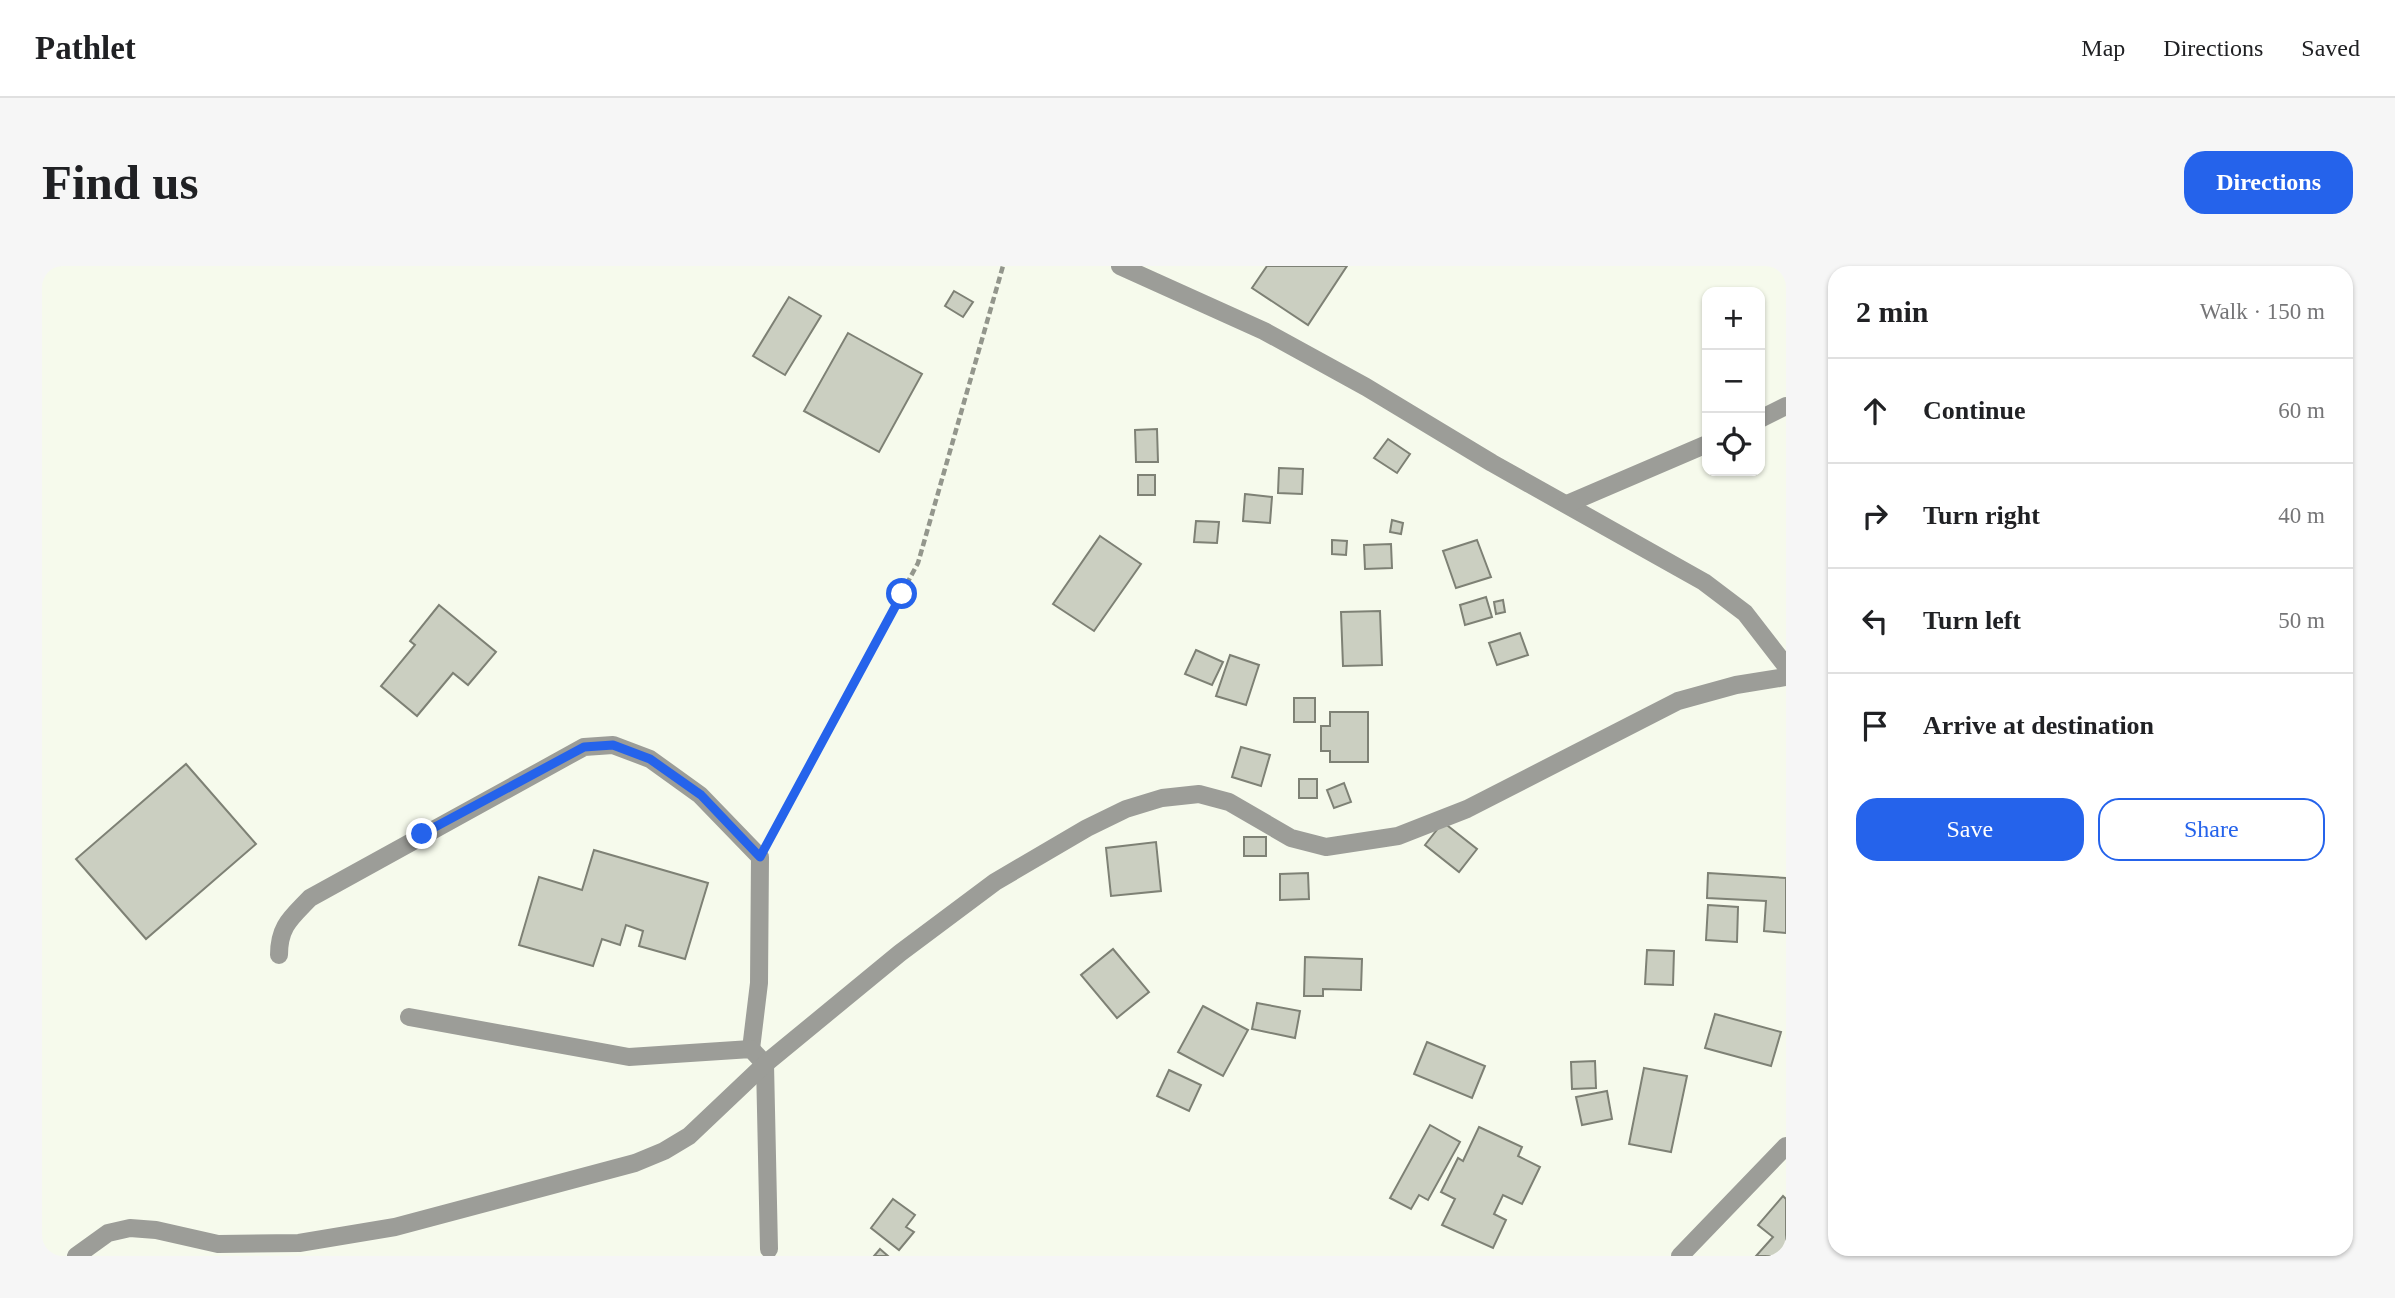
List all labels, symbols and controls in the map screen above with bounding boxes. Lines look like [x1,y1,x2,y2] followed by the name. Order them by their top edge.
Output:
[35,30,136,66] text: Pathlet
[2081,35,2125,61] text: Map
[2163,35,2263,61] text: Directions
[2301,35,2360,61] text: Saved
[2184,151,2353,214] button: Directions
[42,155,199,210] text: Find us
[1702,287,1765,476] map controls
[1702,287,1765,350] button: +
[1856,295,1929,328] text: 2 min
[2200,299,2325,324] text: Walk · 150 m
[1702,350,1765,413] button: −
[1856,392,1894,430] icon: ahead
[1923,396,2026,425] text: Continue
[2278,398,2325,423] text: 60 m
[1702,413,1765,476] button: locate
[1856,497,1894,535] icon: right
[1923,501,2040,530] text: Turn right
[2278,503,2325,528] text: 40 m
[886,578,917,609] route start
[1856,602,1894,640] icon: left
[1923,606,2021,635] text: Turn left
[2278,608,2325,633] text: 50 m
[1856,707,1894,745] icon: arrive
[1923,711,2154,740] text: Arrive at destination
[1856,798,2084,861] button: Save
[2098,798,2325,861] button: Share
[406,818,437,849] route end

